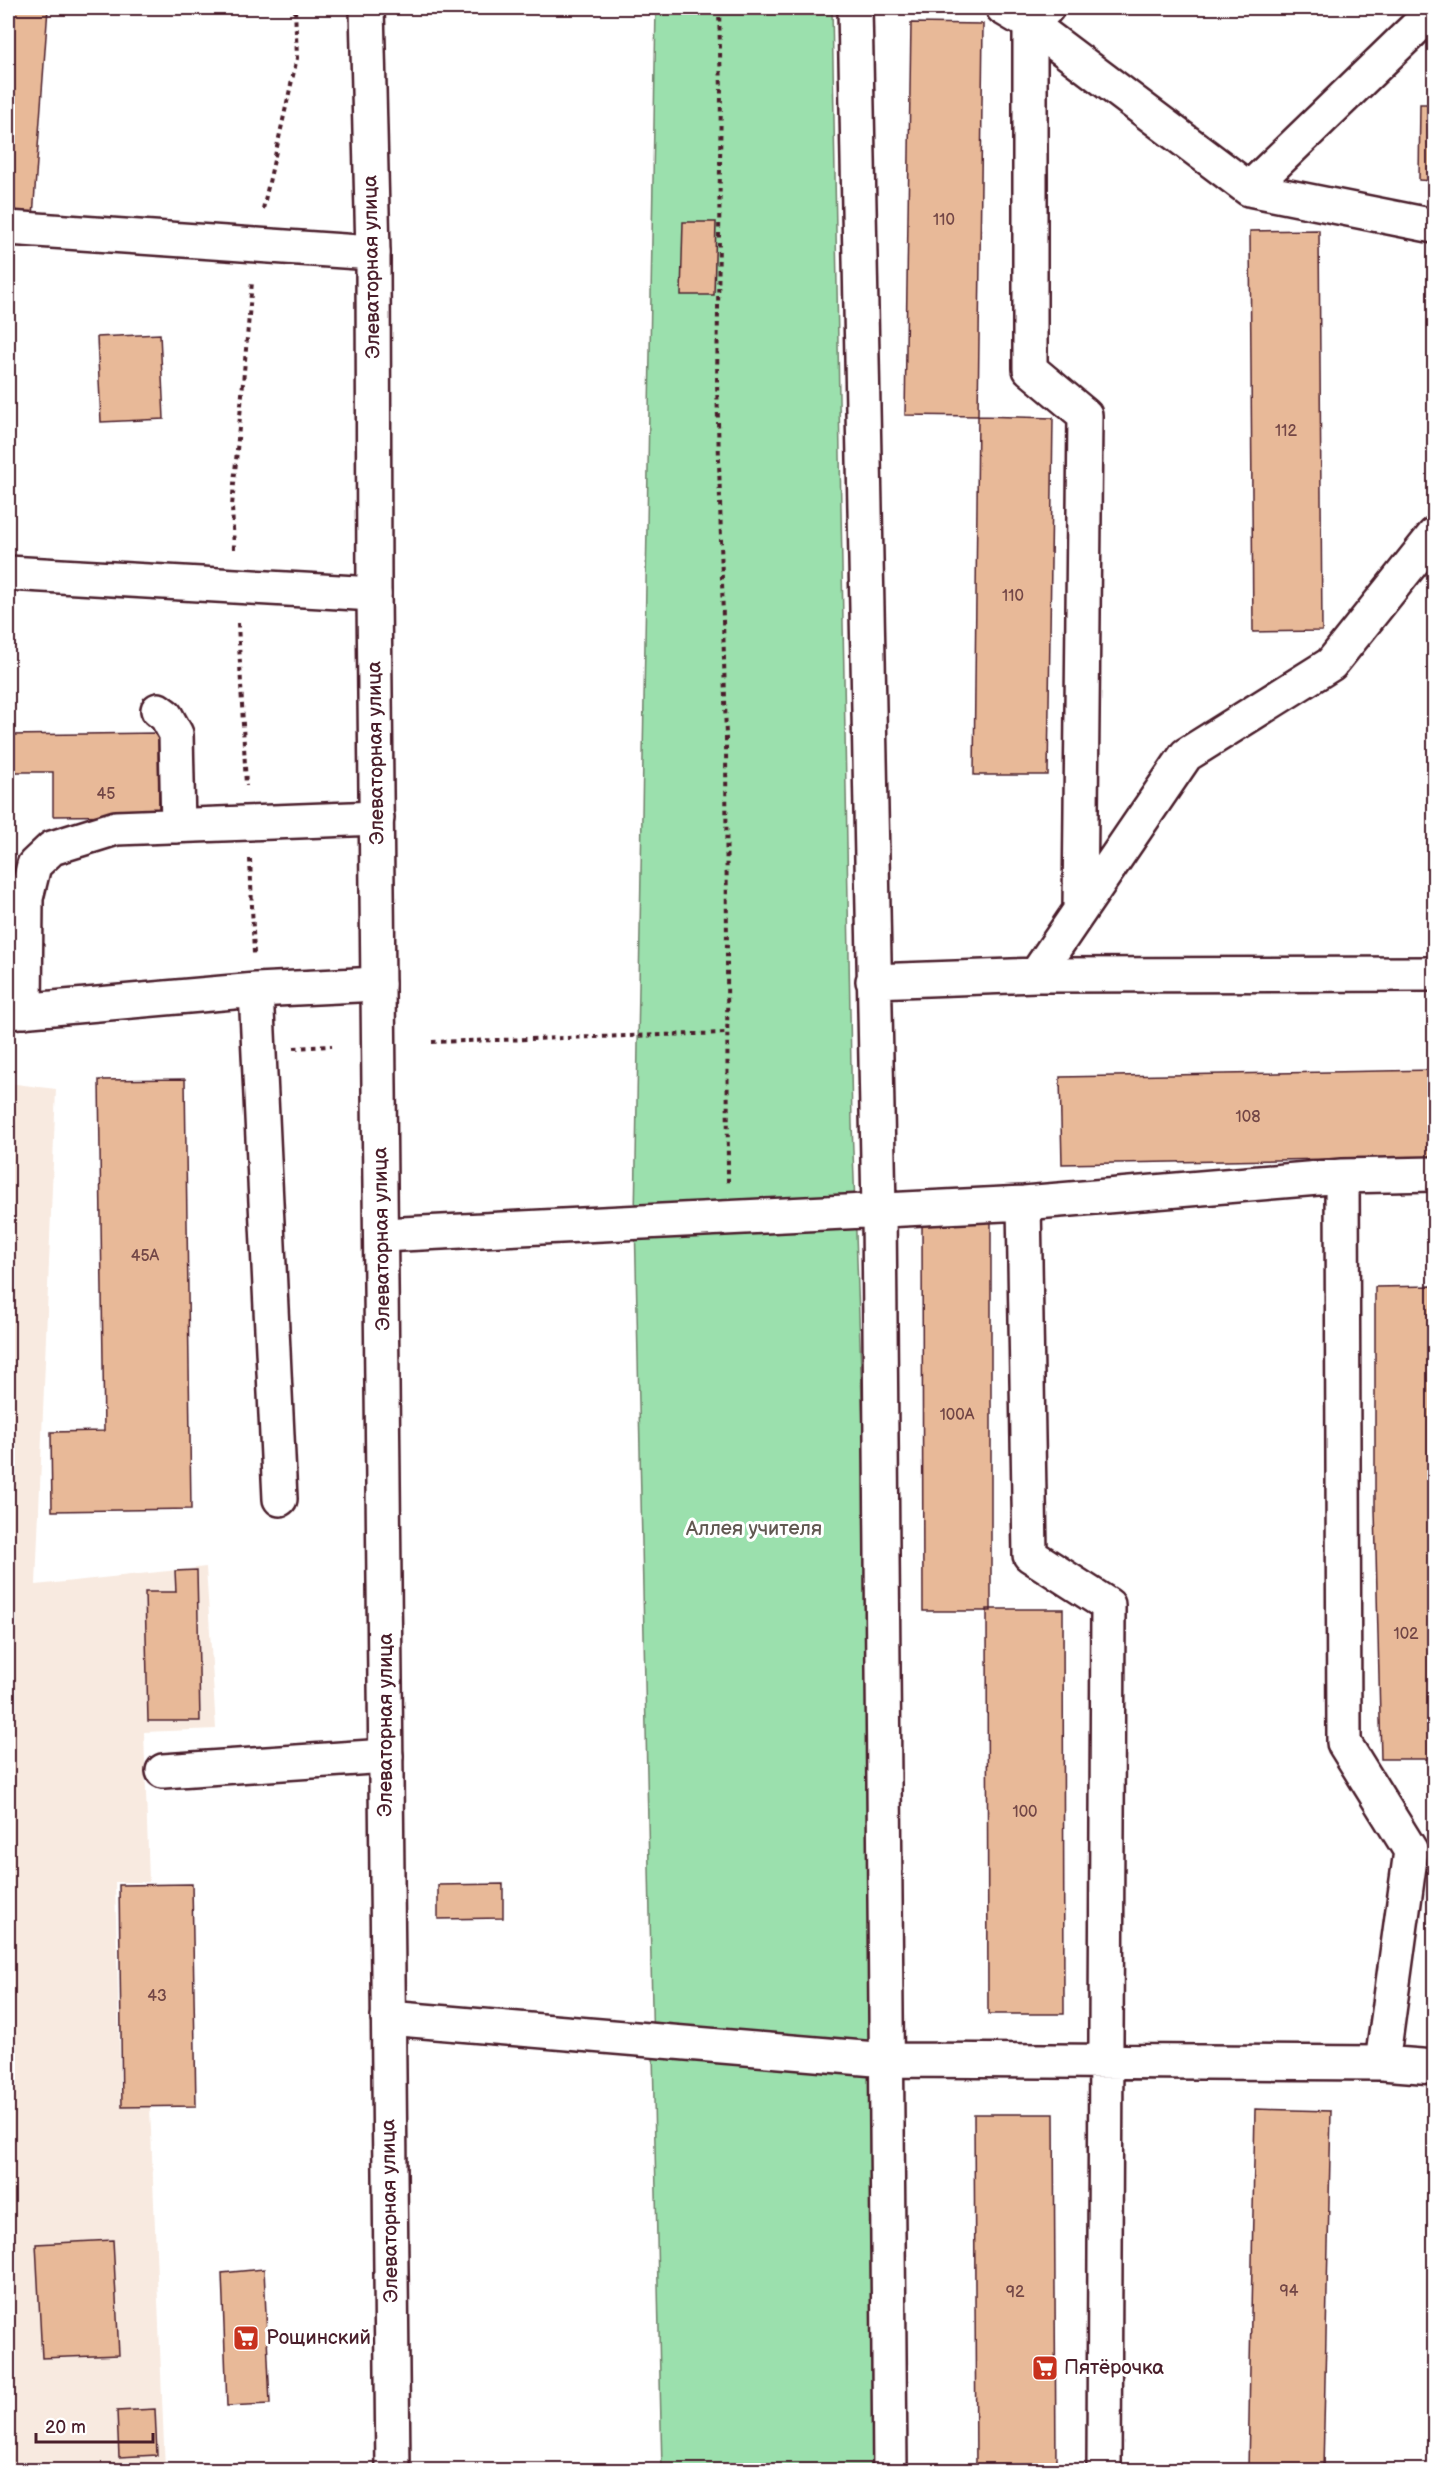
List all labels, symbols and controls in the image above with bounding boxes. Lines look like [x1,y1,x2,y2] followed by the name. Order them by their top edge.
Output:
[358,175,386,359] street label: Элеваторная улица
[933,211,955,230] house number: 110
[1275,422,1297,441] house number: 112
[1002,587,1024,606] house number: 110
[362,661,390,845] street label: Элеваторная улица
[97,785,115,804] house number: 45
[1236,1108,1260,1127] house number: 108
[368,1147,396,1331] street label: Элеваторная улица
[131,1247,160,1266] house number: 45А
[940,1406,975,1425] house number: 100А
[685,1517,822,1541] park label: Аллея учителя
[1393,1625,1419,1644] house number: 102
[374,1633,398,1817] street label: Элеваторная улица
[1012,1803,1038,1822] house number: 100
[147,1987,167,2006] house number: 43
[376,2119,404,2303] street label: Элеваторная улица
[1279,2282,1299,2301] house number: 94
[1006,2283,1025,2302] house number: 92
[231,2323,261,2353] supermarket icon: Рощинский
[266,2326,371,2350] place label: Рощинский
[1030,2353,1060,2383] supermarket icon: Пятёрочка
[1064,2356,1164,2380] place label: Пятёрочка
[36,2406,153,2444] scale bar
[45,2417,86,2438] text: 20 m

